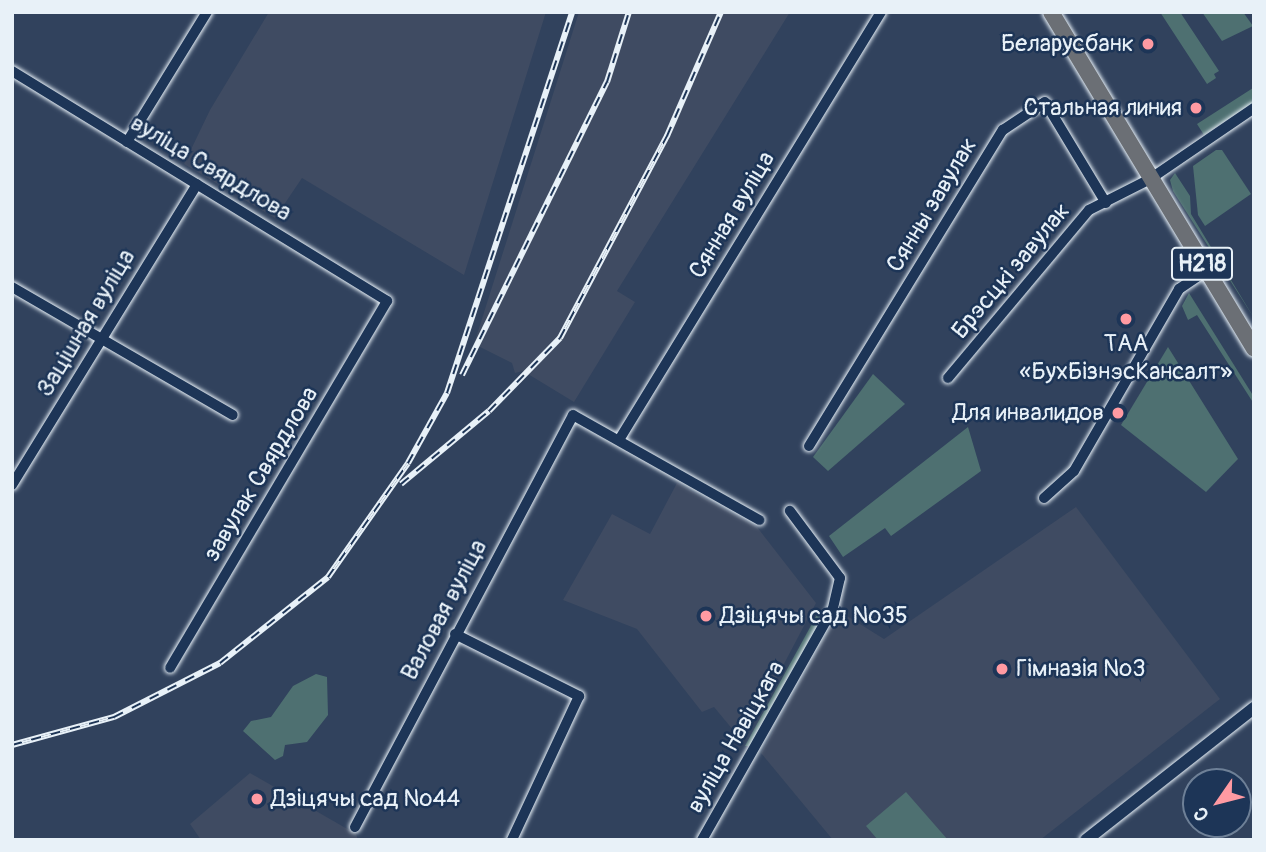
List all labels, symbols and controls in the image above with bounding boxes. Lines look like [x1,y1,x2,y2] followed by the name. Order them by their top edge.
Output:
[1001,30,1134,58] place label: Беларусбанк
[1140,36,1156,52] marker: Беларусбанк
[1023,94,1182,122] place label: Стальная линия
[1188,100,1204,116] marker: Стальная линия
[125,109,297,227] street label: вуліца Свярдлова
[881,133,983,277] street label: Сянны завулак
[683,146,781,284] street label: Сянная вуліца
[946,197,1076,345] street label: Брэсцкі завулак
[31,244,141,402] street label: Зацішная вуліца
[1170,244,1234,284] road number: Н218
[1118,311,1134,327] marker: ТАА «БухБізнэсКансалт»
[1020,330,1232,386] place label: ТАА «БухБізнэсКансалт»
[198,382,324,566] street label: завулак Свярдлова
[952,399,1104,427] place label: Для инвалидов
[1110,405,1126,421] marker: Для инвалидов
[395,535,493,685] street label: Валовая вуліца
[720,602,908,630] place label: Дзіцячы сад №35
[698,608,714,624] marker: Дзіцячы сад №35
[1016,655,1146,683] place label: Гімназія №3
[681,656,791,818] street label: вуліца Навіцкага
[994,661,1010,677] marker: Гімназія №3
[1182,768,1252,838] north arrow
[271,785,460,813] place label: Дзіцячы сад №44
[249,791,265,807] marker: Дзіцячы сад №44
[1188,802,1215,826] text: С

